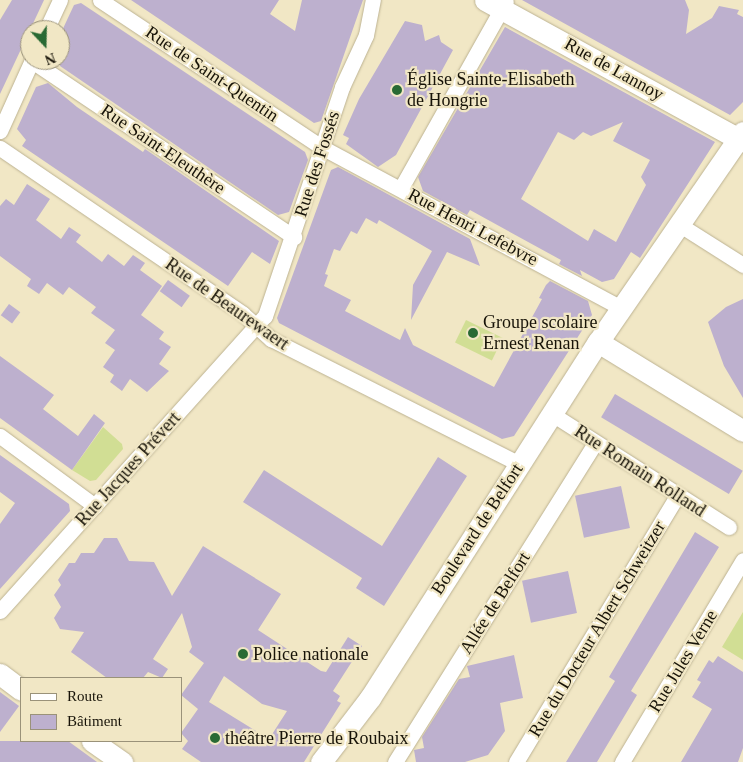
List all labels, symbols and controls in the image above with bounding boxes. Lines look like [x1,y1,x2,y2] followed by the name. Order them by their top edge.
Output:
[20,20,70,70] north arrow
[141,21,283,127] street label: Rue de Saint-Quentin
[561,33,667,105] street label: Rue de Lannoy
[43,50,58,67] text: N
[407,69,574,112] place label: Église Sainte-Elisabeth de Hongrie
[391,84,403,96] marker: Église Sainte-Elisabeth de Hongrie
[97,99,229,199] street label: Rue Saint-Eleuthère
[290,108,344,220] street label: Rue des Fossés
[404,184,542,270] street label: Rue Henri Lefebvre
[161,253,293,355] street label: Rue de Beaurewaert
[483,312,597,354] place label: Groupe scolaire Ernest Renan
[467,327,479,339] marker: Groupe scolaire Ernest Renan
[71,408,185,530] street label: Rue Jacques Prévert
[570,421,710,521] street label: Rue Romain Rolland
[427,459,527,599] street label: Boulevard de Belfort
[524,517,670,741] street label: Rue du Docteur Albert Schweitzer
[455,548,535,658] street label: Allée de Belfort
[644,606,722,716] street label: Rue Jules Verne
[253,643,368,665] place label: Police nationale
[237,648,249,660] marker: Police nationale
[20,677,182,742] legend
[67,688,103,704] text: Route
[67,713,122,729] text: Bâtiment
[225,727,408,749] place label: théâtre Pierre de Roubaix
[209,732,221,744] marker: théâtre Pierre de Roubaix

